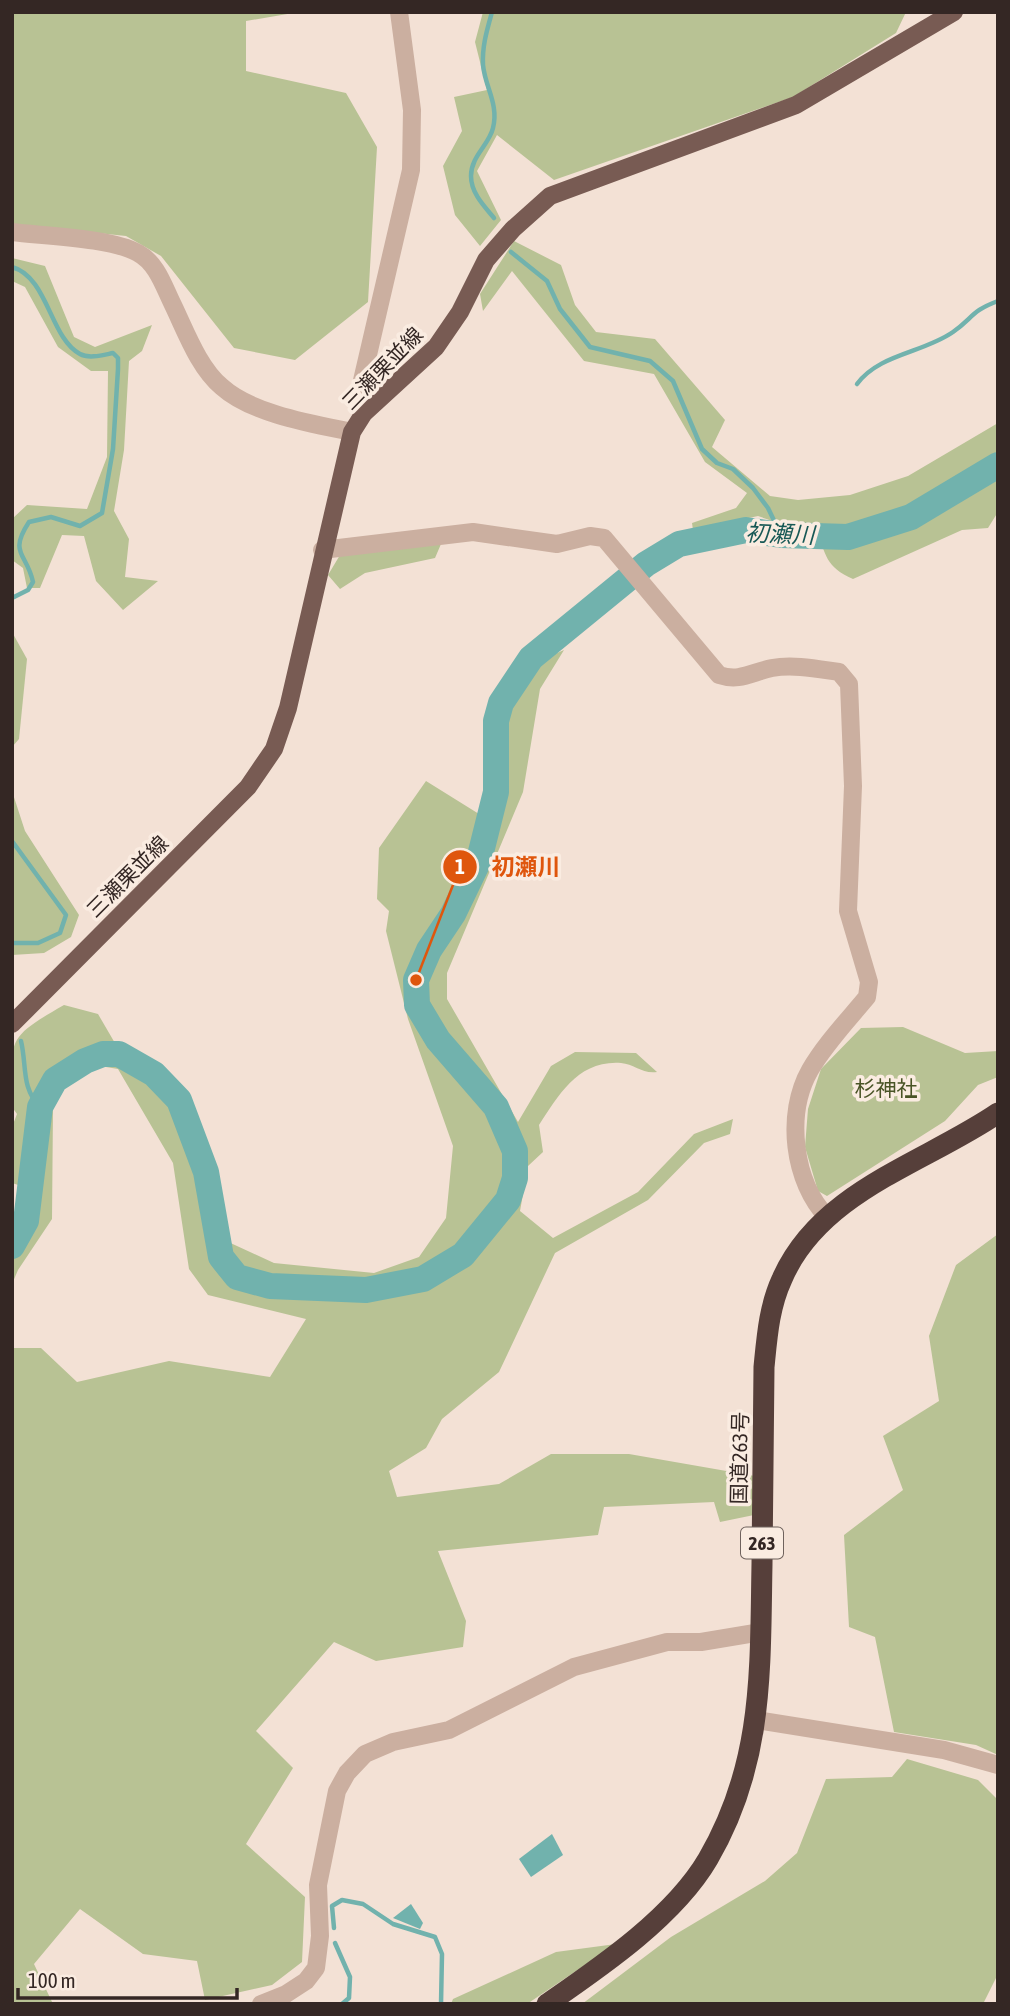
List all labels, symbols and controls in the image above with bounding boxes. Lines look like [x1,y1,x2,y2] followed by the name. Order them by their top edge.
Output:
[337,322,427,414] street label: 三瀬栗並線
[745,520,818,548] water label: 初瀬川
[81,830,173,922] street label: 三瀬栗並線
[443,845,575,889] callout: 初瀬川
[455,854,465,878] text: 1
[492,854,561,880] text: 初瀬川
[855,1076,918,1100] park label: 杉神社
[726,1411,752,1505] street label: 国道263号
[741,1527,783,1558] road number: 263
[18,1956,236,2000] scale bar
[28,1968,76,1992] text: 100 m

